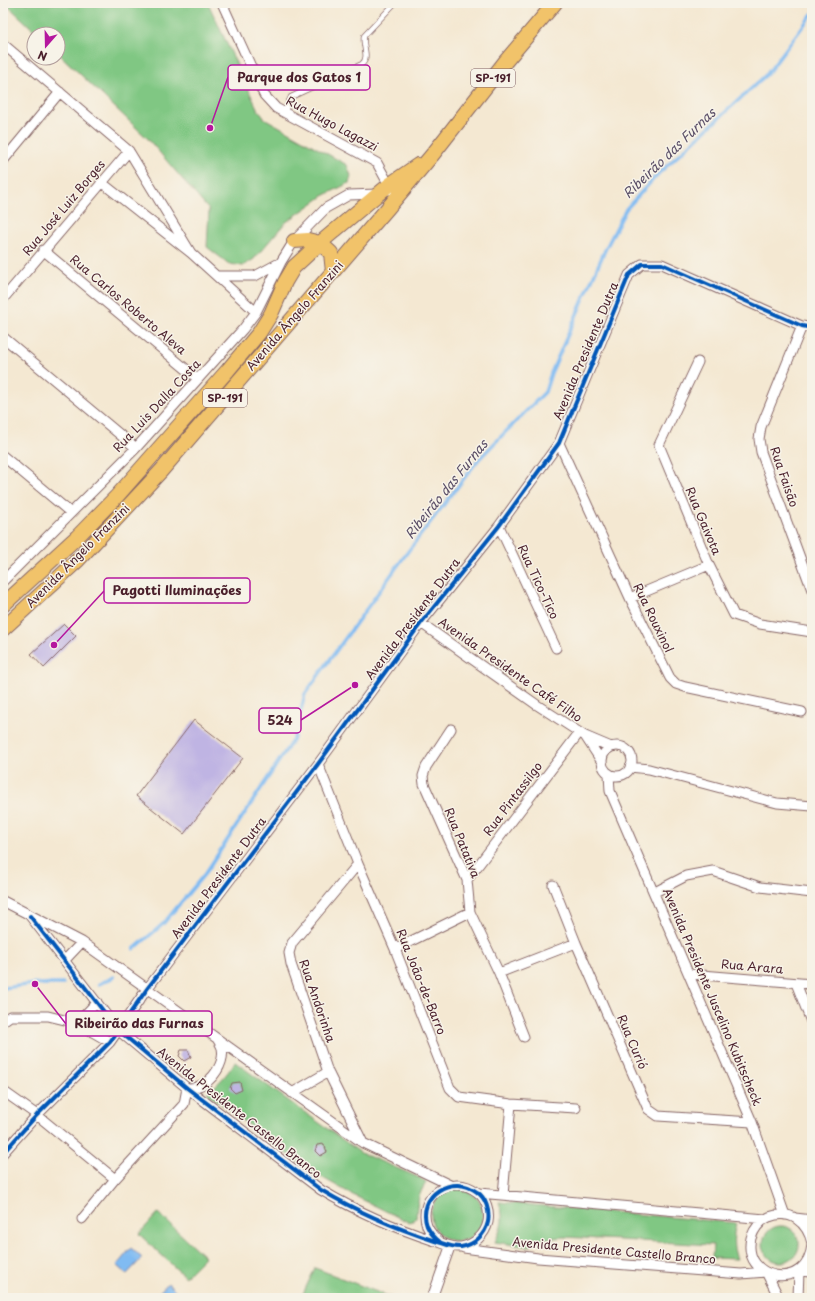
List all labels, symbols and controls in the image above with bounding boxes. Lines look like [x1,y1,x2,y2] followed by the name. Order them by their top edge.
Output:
[26,26,66,66] north arrow
[35,46,49,65] text: N
[228,65,370,90] callout: Parque dos Gatos 1
[237,67,361,86] text: Parque dos Gatos 1
[471,69,515,87] road number: SP-191
[283,91,382,155] street label: Rua Hugo Lagazzi
[618,103,720,202] water label: Ribeirão das Furnas
[18,155,109,259] street label: Rua José Luiz Borges
[67,250,191,359] street label: Rua Carlos Roberto Aleva
[241,256,347,374] street label: Avenida Ângelo Franzini
[548,278,623,422] street label: Avenida Presidente Dutra
[108,354,205,456] street label: Rua Luis Dalla Costa
[203,389,247,407] road number: SP-191
[400,434,492,542] water label: Ribeirão das Furnas
[766,444,804,510] street label: Rua Faisão
[682,484,727,558] street label: Rua Gaivota
[21,499,133,611] street label: Avenida Ângelo Franzini
[514,541,564,622] street label: Rua Tico-Tico
[360,553,464,683] street label: Avenida Presidente Dutra
[104,578,250,603] callout: Pagotti Iluminações
[112,580,242,599] text: Pagotti Iluminações
[629,580,678,655] street label: Rua Rouxinol
[435,612,586,726] street label: Avenida Presidente Café Filho
[259,708,301,733] callout: 524
[267,710,293,729] text: 524
[478,758,546,839] street label: Rua Pintassilgo
[441,805,485,881] street label: Rua Patativa
[166,812,270,942] street label: Avenida Presidente Dutra
[659,885,767,1108] street label: Avenida Presidente Juscelino Kubitscheck
[393,926,451,1037] street label: Rua João-de-Barro
[720,954,784,978] street label: Rua Arara
[295,957,341,1045] street label: Rua Andorinha
[66,1011,212,1036] callout: Ribeirão das Furnas
[613,1012,653,1072] street label: Rua Curió
[74,1013,204,1032] text: Ribeirão das Furnas
[154,1042,326,1182] street label: Avenida Presidente Castello Branco
[512,1232,717,1268] street label: Avenida Presidente Castello Branco

